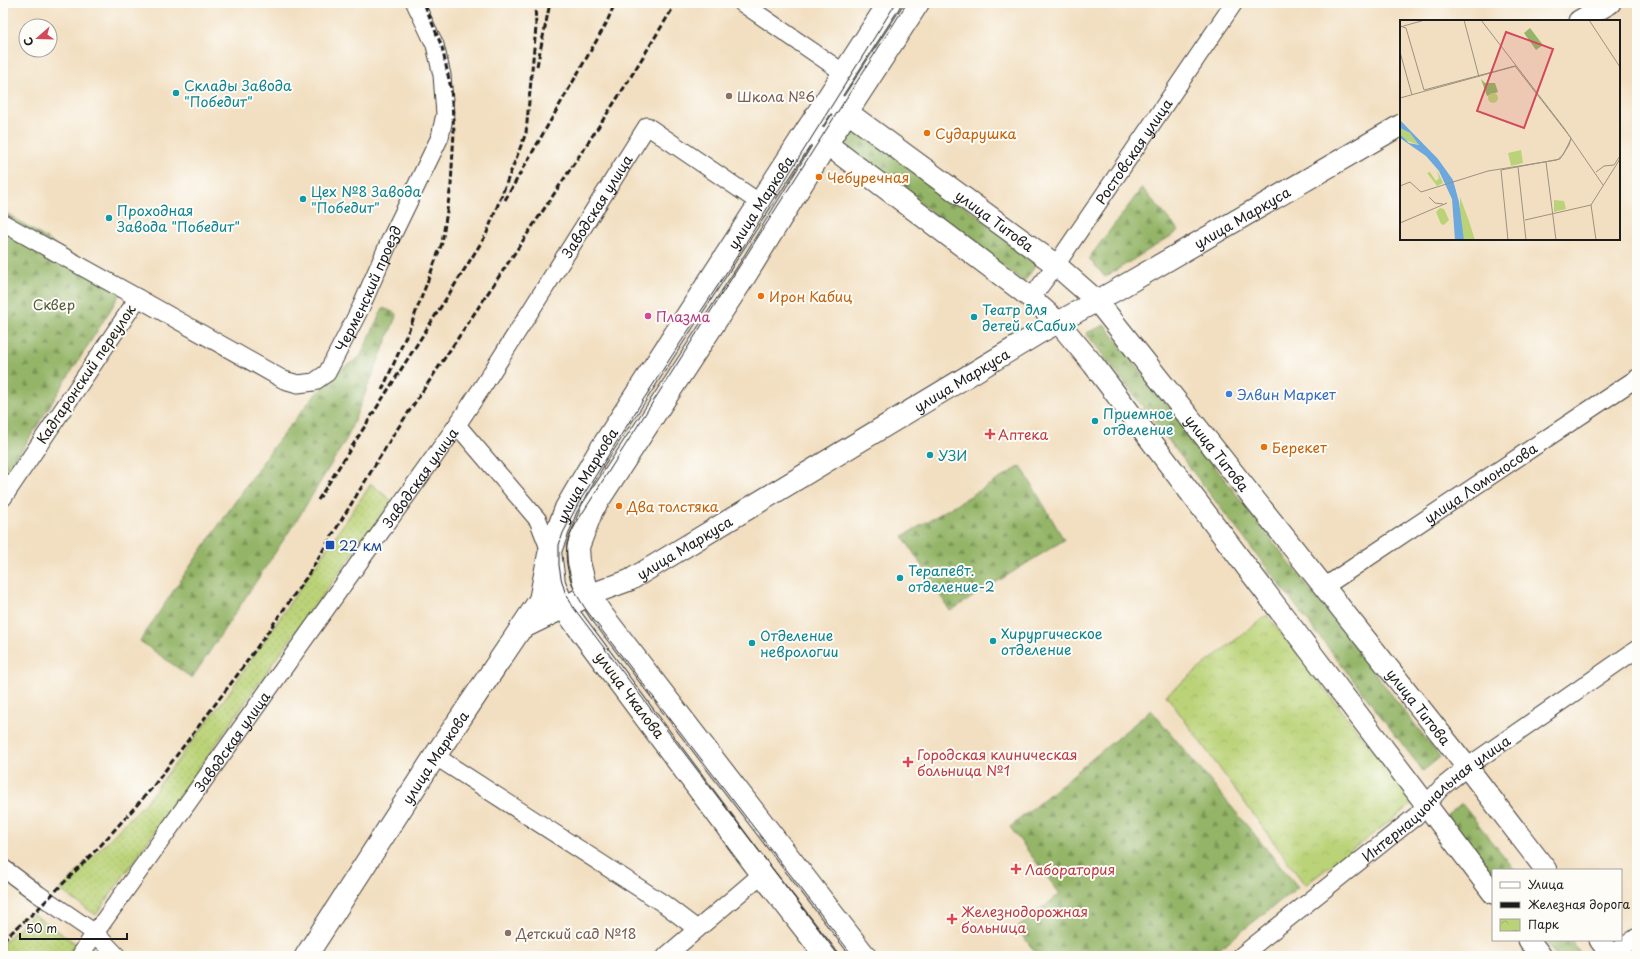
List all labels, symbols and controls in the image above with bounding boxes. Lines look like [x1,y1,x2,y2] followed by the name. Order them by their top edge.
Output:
[18,18,58,58] north arrow
[1400,20,1620,240] inset map
[19,35,38,48] text: С
[184,75,292,112] place label: Склады Завода "Победит"
[737,86,815,107] place label: Школа №6
[171,88,181,98] marker: Склады Завода "Победит"
[724,91,734,101] marker: Школа №6
[1090,94,1177,208] street label: Ростовская улица
[935,123,1017,144] place label: Сударушка
[922,128,932,138] marker: Сударушка
[556,150,637,262] street label: Заводская улица
[722,151,798,253] street label: улица Маркова
[827,167,909,188] place label: Чебуречная
[814,172,824,182] marker: Чебуречная
[311,181,421,218] place label: Цех №8 Завода "Победит"
[1190,181,1294,254] street label: улица Маркуса
[951,184,1039,256] street label: улица Титова
[298,194,308,204] marker: Цех №8 Завода "Победит"
[117,200,240,237] place label: Проходная Завода "Победит"
[104,213,114,223] marker: Проходная Завода "Победит"
[329,222,406,355] street label: Черменский проезд
[769,286,852,307] place label: Ирон Кабиц
[756,291,766,301] marker: Ирон Кабиц
[33,294,75,315] park label: Сквер
[31,299,141,448] street label: Кадгаронский переулок
[982,299,1076,336] place label: Театр для детей «Саби»
[656,306,711,327] place label: Плазма
[643,311,653,321] marker: Плазма
[969,312,979,322] marker: Театр для детей «Саби»
[910,343,1014,417] street label: улица Маркуса
[1237,384,1336,405] place label: Элвин Маркет
[1224,389,1234,399] marker: Элвин Маркет
[1103,403,1174,440] place label: Приемное отделение
[1180,410,1255,496] street label: улица Титова
[1090,416,1100,426] marker: Приемное отделение
[377,423,463,532] street label: Заводская улица
[551,423,623,526] street label: улица Маркова
[998,424,1048,445] place label: Аптека
[985,429,995,439] marker: Аптека
[1272,437,1327,458] place label: Берекет
[1420,437,1541,528] street label: улица Ломоносова
[1259,442,1269,452] marker: Берекет
[938,445,967,466] place label: УЗИ
[925,450,935,460] marker: УЗИ
[626,496,719,517] place label: Два толстяка
[614,501,624,511] marker: Два толстяка
[632,510,736,584] street label: улица Маркуса
[339,535,382,556] place label: 22 км
[324,539,336,551] marker: 22 км
[908,560,995,597] place label: Терапевт. отделение-2
[895,573,905,583] marker: Терапевт. отделение-2
[1001,623,1103,660] place label: Хирургическое отделение
[760,625,839,662] place label: Отделение неврологии
[988,636,998,646] marker: Хирургическое отделение
[747,638,757,648] marker: Отделение неврологии
[590,647,670,743] street label: улица Чкалова
[1382,664,1456,750] street label: улица Титова
[189,687,275,796] street label: Заводская улица
[396,706,473,808] street label: улица Маркова
[1357,730,1514,866] street label: Интернациональная улица
[917,744,1078,781] place label: Городская клиническая больница №1
[902,756,914,768] marker: Городская клиническая больница №1
[1025,859,1115,880] place label: Лаборатория
[1010,863,1022,875] marker: Лаборатория
[1492,869,1622,941] legend
[1528,875,1564,893] text: Улица
[1528,895,1631,913] text: Железная дорога
[961,901,1088,938] place label: Железнодорожная больница
[946,913,958,925] marker: Железнодорожная больница
[20,915,127,941] scale bar
[1528,915,1560,933] text: Парк
[26,919,57,937] text: 50 m
[515,923,636,944] place label: Детский сад №18
[503,928,513,938] marker: Детский сад №18

